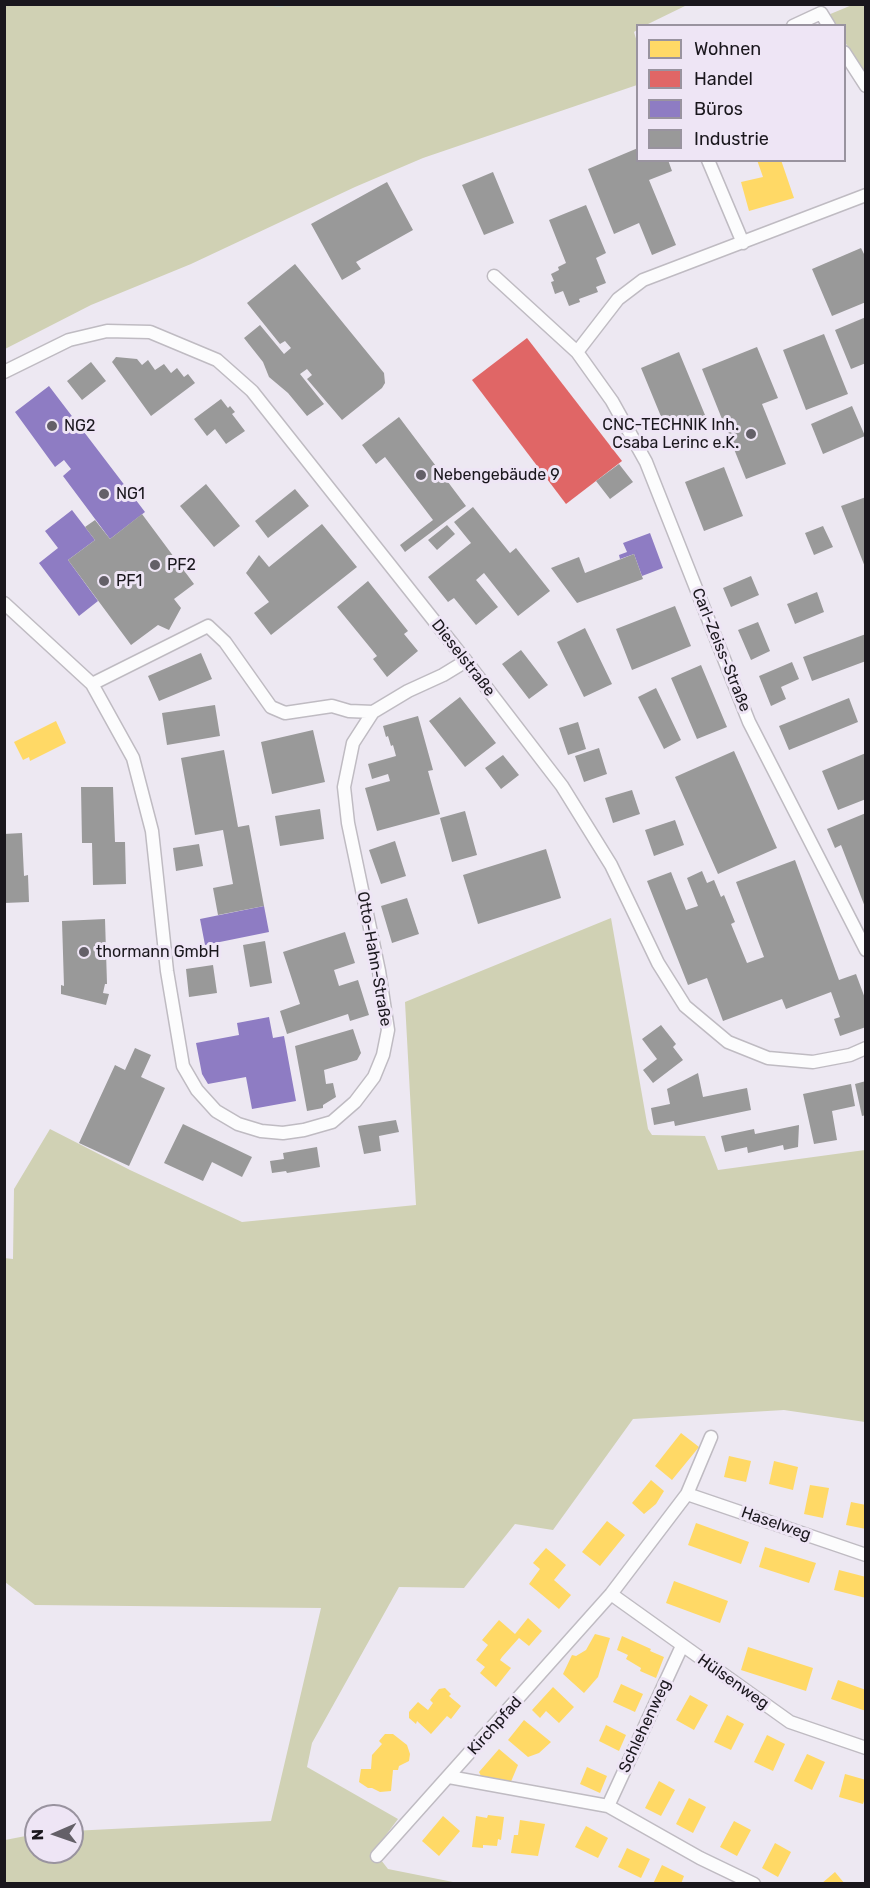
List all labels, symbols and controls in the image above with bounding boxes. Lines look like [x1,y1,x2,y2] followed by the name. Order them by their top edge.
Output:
[636,24,846,162] legend
[694,38,761,60] text: Wohnen
[694,68,753,90] text: Handel
[694,98,743,120] text: Büros
[694,128,769,150] text: Industrie
[602,415,739,453] place label: CNC-TECHNIK Inh. Csaba Lerinc e.K.
[64,416,95,436] place label: NG2
[45,419,59,433] marker: NG2
[744,427,758,441] marker: CNC-TECHNIK Inh. Csaba Lerinc e.K.
[433,465,560,485] place label: Nebengebäude 9
[414,468,428,482] marker: Nebengebäude 9
[116,484,145,504] place label: NG1
[97,487,111,501] marker: NG1
[167,555,196,575] place label: PF2
[148,558,162,572] marker: PF2
[116,571,142,591] place label: PF1
[97,574,111,588] marker: PF1
[687,585,755,715] street label: Carl-Zeiss-Straße
[427,616,499,700] street label: Dieselstraße
[353,890,395,1028] street label: Otto-Hahn-Straße
[96,942,220,962] place label: thormann GmbH
[77,945,91,959] marker: thormann GmbH
[739,1503,813,1545] street label: Haselweg
[694,1650,772,1714] street label: Hülsenweg
[615,1676,675,1776] street label: Schlehenweg
[464,1693,526,1759] street label: Kirchpfad
[24,1804,84,1864] north arrow
[28,1828,47,1841] text: N

